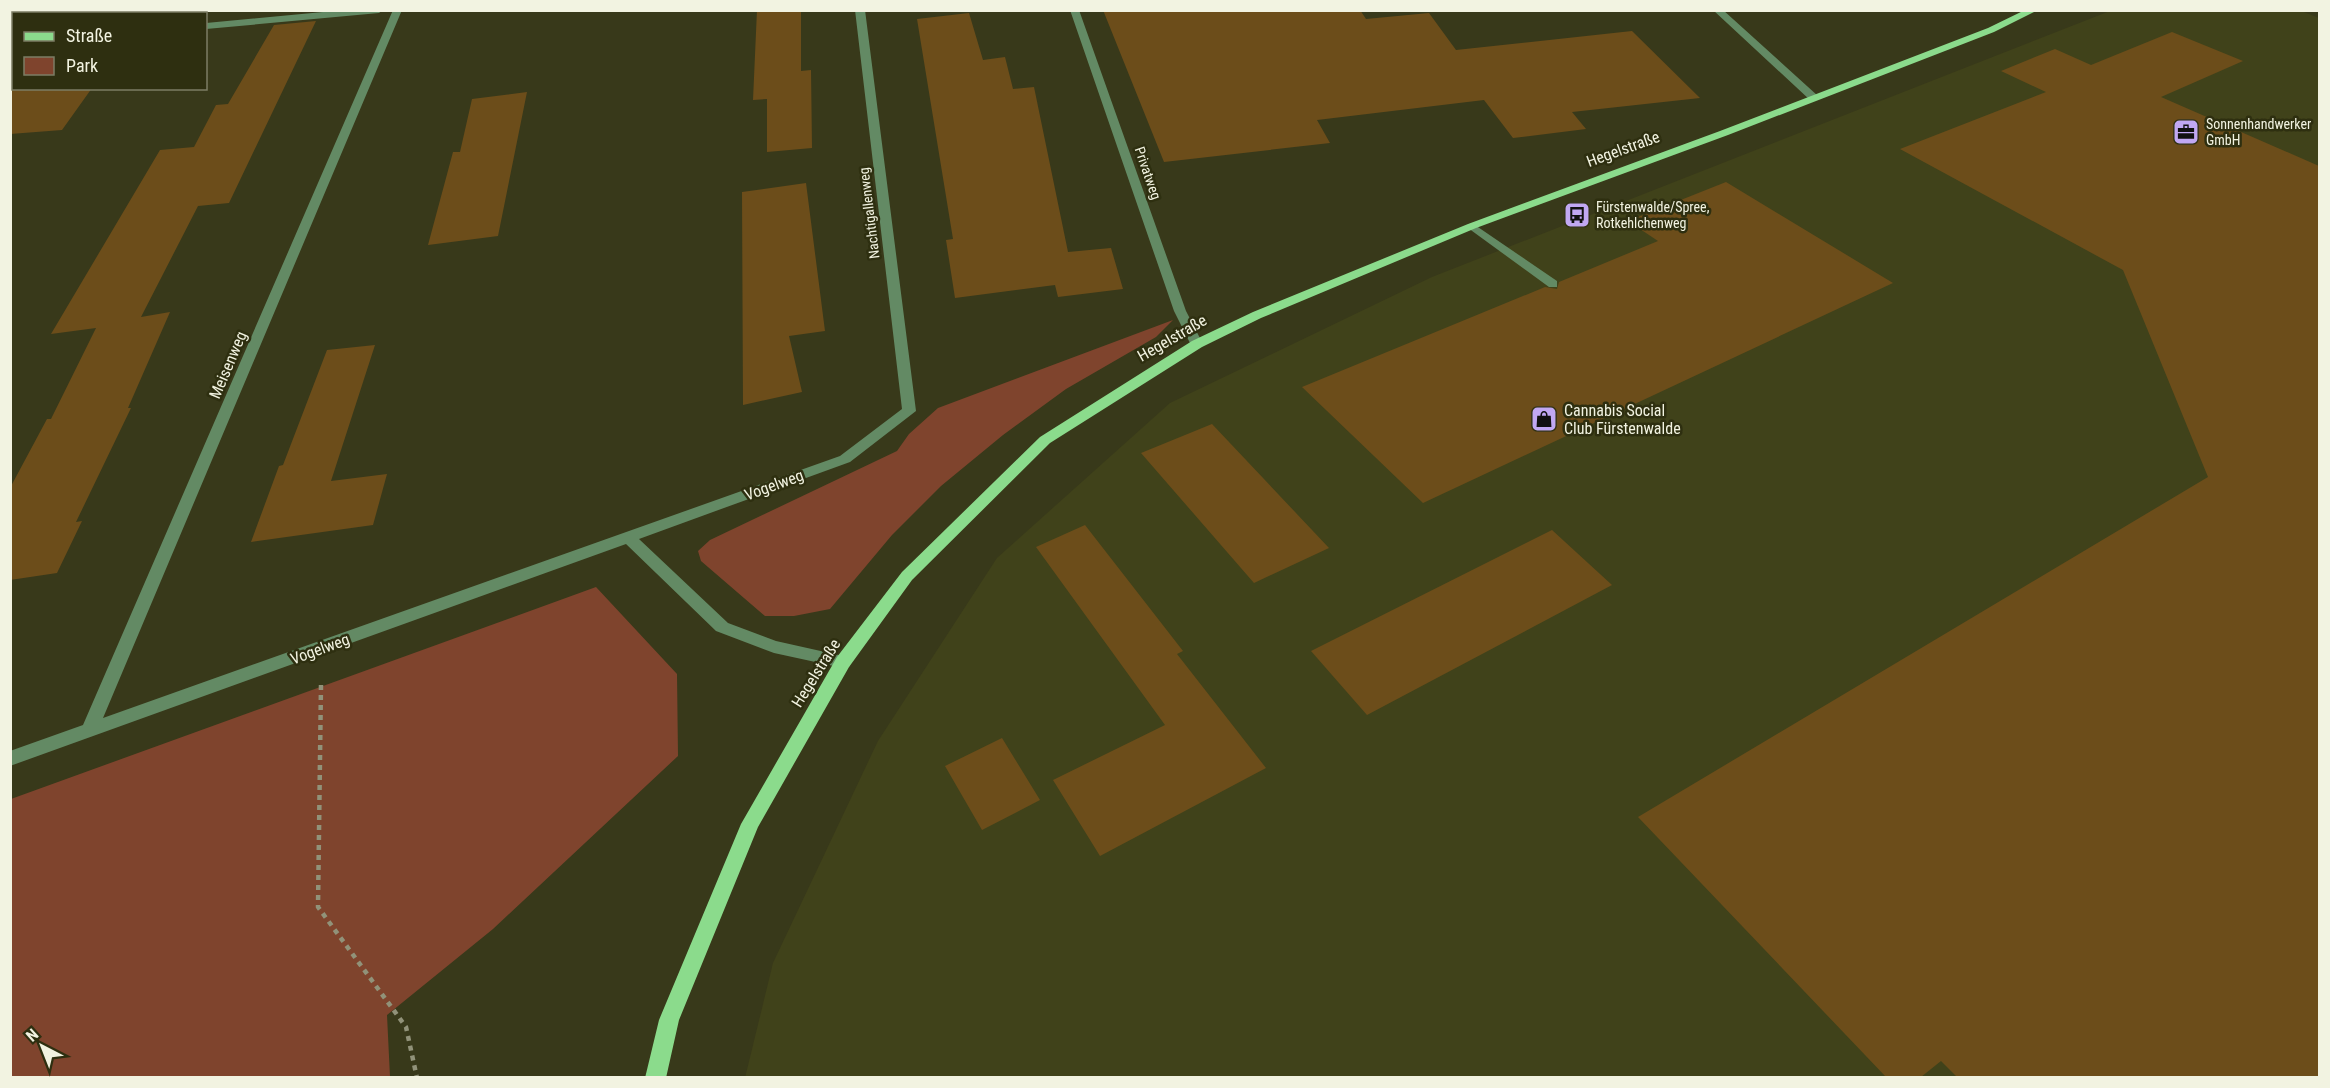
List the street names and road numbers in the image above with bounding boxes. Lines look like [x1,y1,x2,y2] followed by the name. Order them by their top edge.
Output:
[1584,127,1662,171] street label: Hegelstraße
[1132,145,1164,201] street label: Privatweg
[855,166,883,260] street label: Nachtigallenweg
[1134,311,1210,365] street label: Hegelstraße
[205,328,251,402] street label: Meisenweg
[742,466,806,504] street label: Vogelweg
[288,630,352,668] street label: Vogelweg
[788,635,844,711] street label: Hegelstraße

